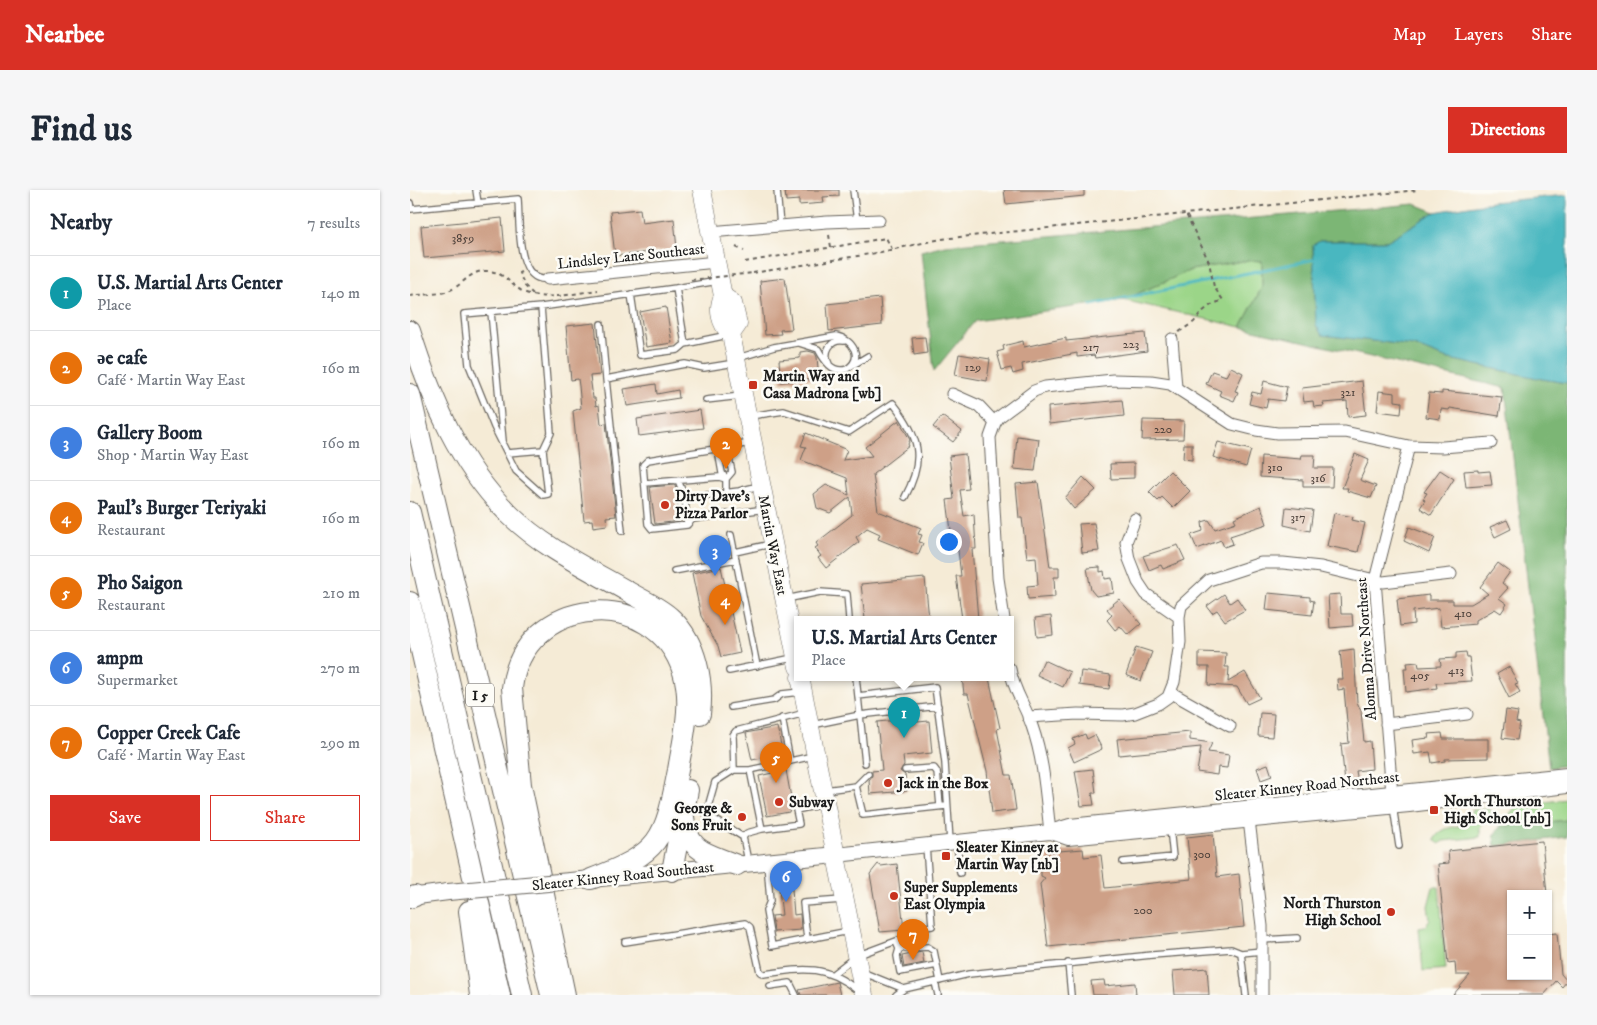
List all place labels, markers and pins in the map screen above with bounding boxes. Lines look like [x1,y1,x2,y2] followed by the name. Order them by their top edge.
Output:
[763,367,882,403] place label: Martin Way and Casa Madrona [wb]
[747,379,759,391] marker: Martin Way and Casa Madrona [wb]
[710,428,742,469] pin: 2
[675,487,750,523] place label: Dirty Dave's Pizza Parlor
[659,499,671,511] marker: Dirty Dave's Pizza Parlor
[699,535,731,576] pin: 3
[709,584,741,625] pin: 4
[888,697,920,738] pin: 1
[760,742,792,783] pin: 5
[896,774,989,793] place label: Jack in the Box
[882,777,894,789] marker: Jack in the Box
[1444,792,1551,828] place label: North Thurston High School [nb]
[789,793,835,812] place label: Subway
[773,796,785,808] marker: Subway
[671,799,732,835] place label: George & Sons Fruit
[1428,804,1440,816] marker: North Thurston High School [nb]
[736,811,748,823] marker: George & Sons Fruit
[956,838,1059,874] place label: Sleater Kinney at Martin Way [nb]
[940,850,952,862] marker: Sleater Kinney at Martin Way [nb]
[770,861,802,902] pin: 6
[904,878,1017,914] place label: Super Supplements East Olympia
[888,890,900,902] marker: Super Supplements East Olympia
[1283,894,1381,930] place label: North Thurston High School
[1385,906,1397,918] marker: North Thurston High School
[897,919,929,960] pin: 7

